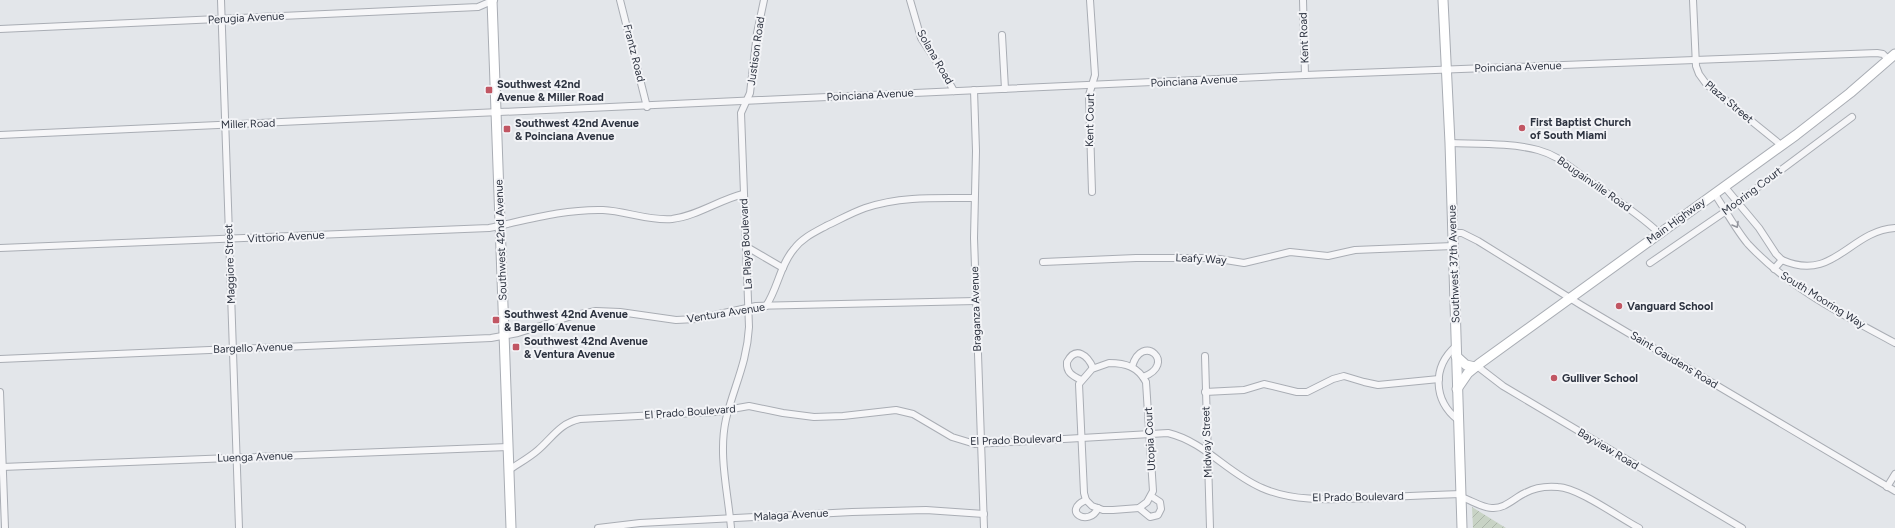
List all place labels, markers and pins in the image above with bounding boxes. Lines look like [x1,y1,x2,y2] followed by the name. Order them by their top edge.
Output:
[497,78,604,104] place label: Southwest 42nd Avenue & Miller Road
[484,85,494,95] marker: Southwest 42nd Avenue & Miller Road
[1530,116,1631,142] place label: First Baptist Church of South Miami
[515,117,639,143] place label: Southwest 42nd Avenue & Poinciana Avenue
[1517,123,1527,133] marker: First Baptist Church of South Miami
[502,124,512,134] marker: Southwest 42nd Avenue & Poinciana Avenue
[1627,300,1713,313] place label: Vanguard School
[1614,301,1624,311] marker: Vanguard School
[504,308,628,334] place label: Southwest 42nd Avenue & Bargello Avenue
[491,315,501,325] marker: Southwest 42nd Avenue & Bargello Avenue
[524,335,648,361] place label: Southwest 42nd Avenue & Ventura Avenue
[511,342,521,352] marker: Southwest 42nd Avenue & Ventura Avenue
[1562,372,1638,385] place label: Gulliver School
[1549,373,1559,383] marker: Gulliver School

